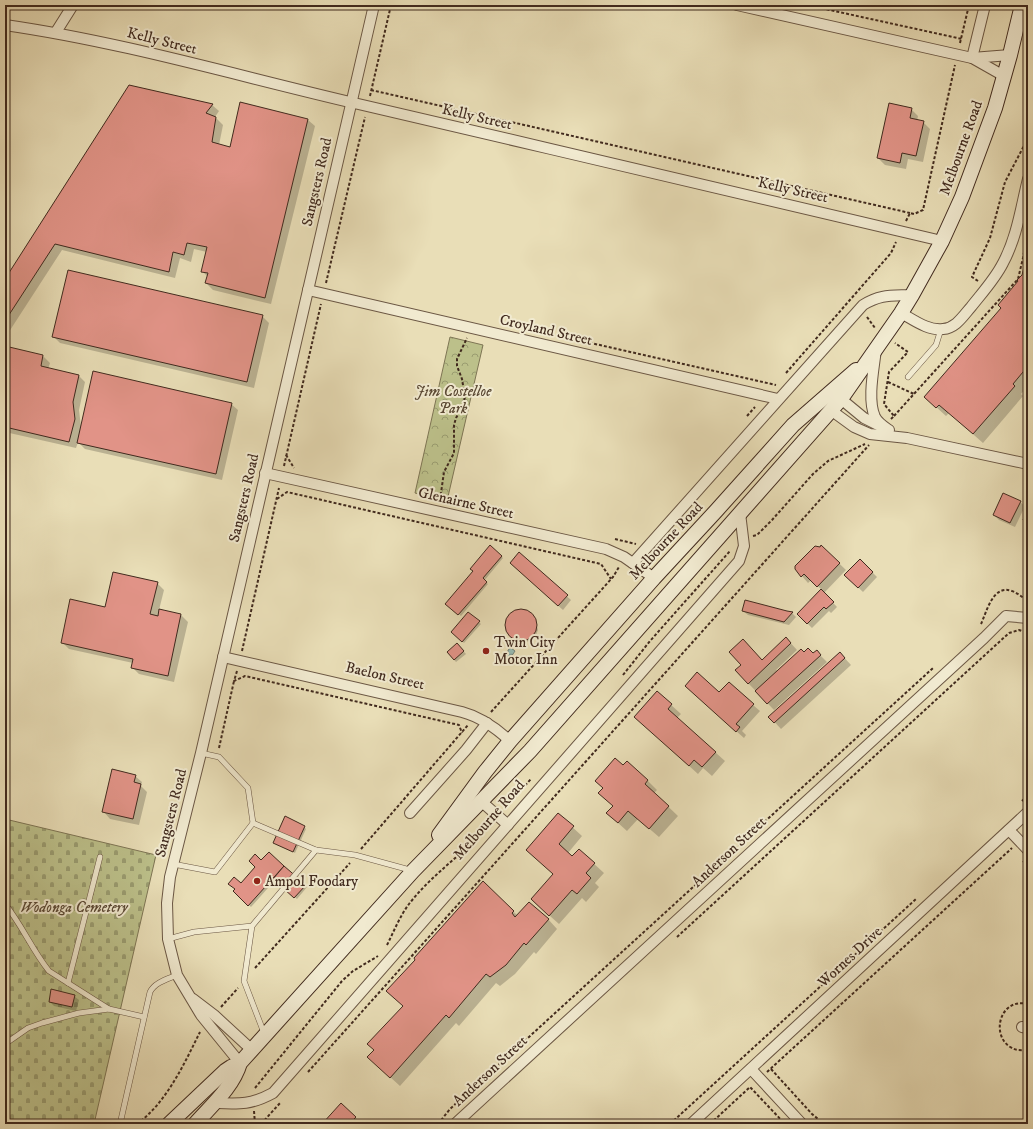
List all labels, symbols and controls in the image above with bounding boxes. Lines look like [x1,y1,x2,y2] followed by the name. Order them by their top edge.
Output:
[125,23,199,59] street label: Kelly Street
[935,97,987,198] street label: Melbourne Road
[440,100,514,134] street label: Kelly Street
[298,135,337,228] street label: Sangsters Road
[756,173,830,207] street label: Kelly Street
[498,310,594,350] street label: Croyland Street
[415,382,492,418] park label: Jim Costelloe Park
[225,451,264,544] street label: Sangsters Road
[416,483,516,523] street label: Glenairne Street
[625,498,707,584] street label: Melbourne Road
[494,633,558,669] place label: Twin City Motor Inn
[481,646,491,656] marker: Twin City Motor Inn
[344,658,426,694] street label: Baelon Street
[151,766,191,859] street label: Sangsters Road
[449,776,529,864] street label: Melbourne Road
[688,812,771,892] street label: Anderson Street
[265,872,359,891] place label: Ampol Foodary
[252,876,262,886] marker: Ampol Foodary
[20,898,129,917] park label: Wodonga Cemetery
[813,922,886,992] street label: Wornes Drive
[449,1031,532,1111] street label: Anderson Street

